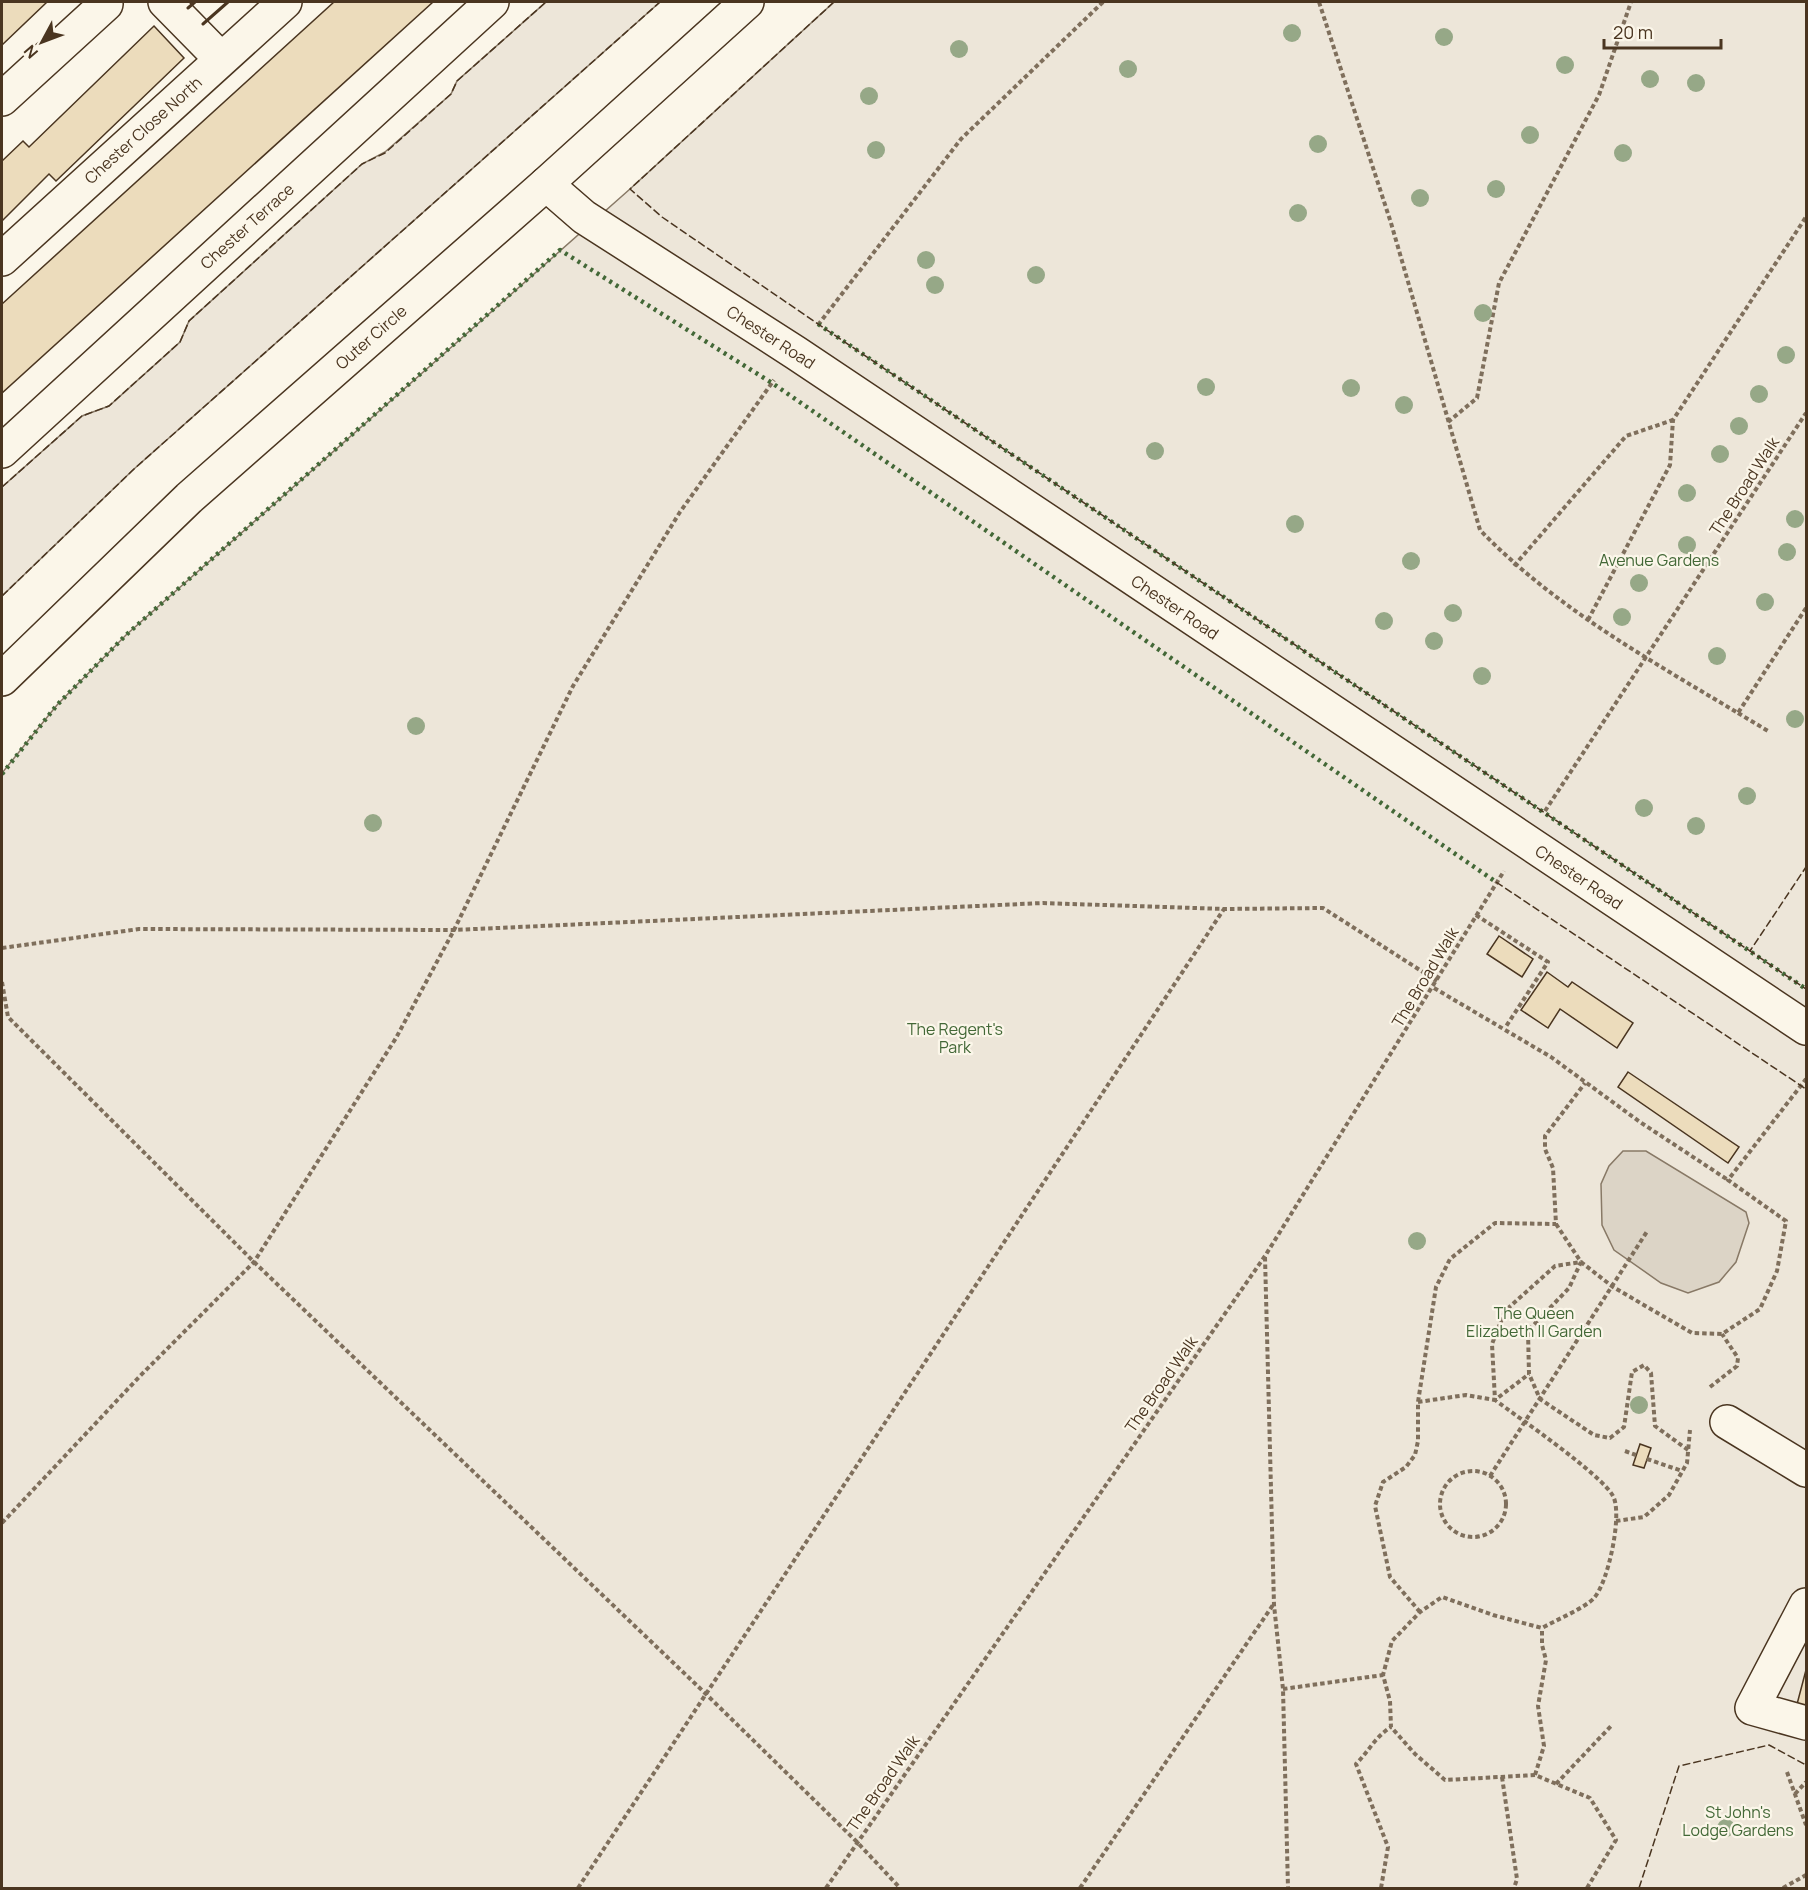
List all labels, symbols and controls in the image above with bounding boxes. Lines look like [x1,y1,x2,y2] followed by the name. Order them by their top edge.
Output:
[12,12,72,72] north arrow
[1604,12,1721,50] scale bar
[1613,20,1653,44] text: 20 m
[19,40,43,63] text: N
[80,71,206,189] street label: Chester Close North
[195,178,299,274] street label: Chester Terrace
[331,300,411,374] street label: Outer Circle
[723,300,819,374] street label: Chester Road
[1704,432,1785,539] street label: The Broad Walk
[1599,549,1719,571] park label: Avenue Gardens
[1127,570,1223,644] street label: Chester Road
[1531,840,1627,914] street label: Chester Road
[1387,922,1464,1031] street label: The Broad Walk
[907,1018,1003,1058] park label: The Regent's Park
[1466,1302,1602,1342] park label: The Queen Elizabeth II Garden
[1120,1331,1203,1437] street label: The Broad Walk
[842,1730,925,1836] street label: The Broad Walk
[1682,1801,1794,1841] park label: St John's Lodge Gardens

